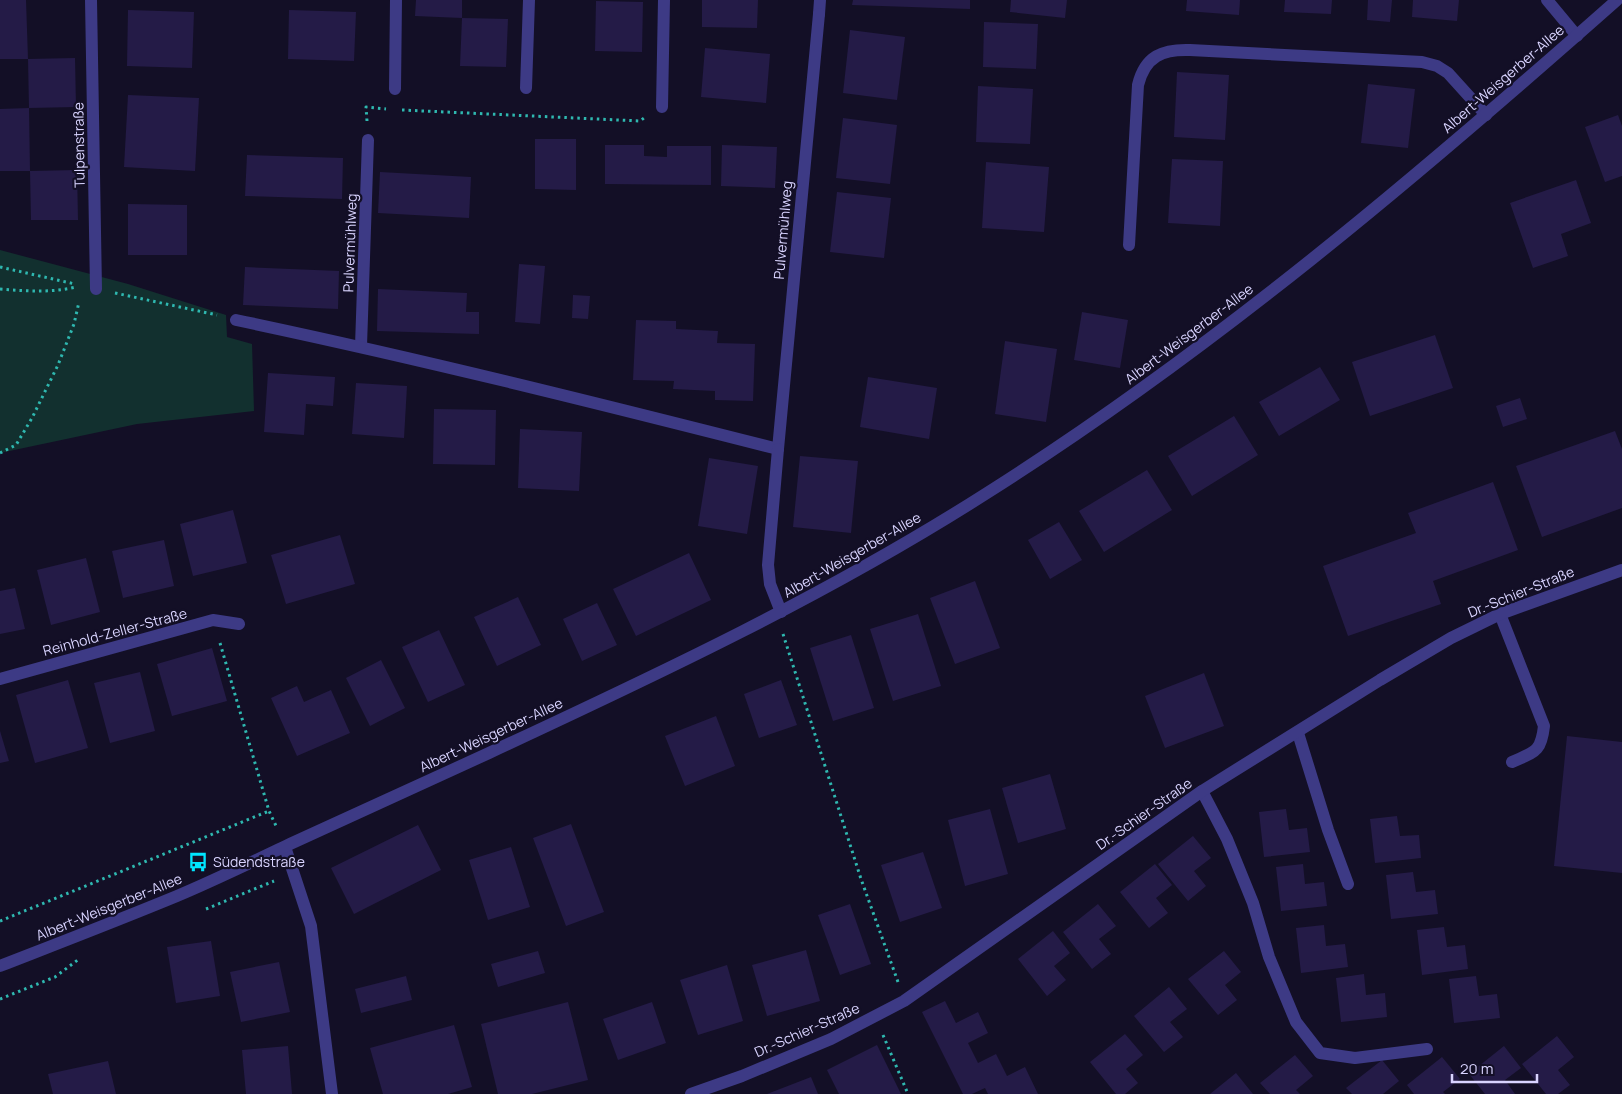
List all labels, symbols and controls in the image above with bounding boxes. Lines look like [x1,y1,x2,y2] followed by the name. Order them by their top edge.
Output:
[1438,20,1568,137] street label: Albert-Weisgerber-Allee
[68,102,89,188] street label: Tulpenstraße
[769,180,796,280] street label: Pulvermühlweg
[338,193,361,293] street label: Pulvermühlweg
[1121,279,1257,388] street label: Albert-Weisgerber-Allee
[779,507,924,602] street label: Albert-Weisgerber-Allee
[1465,562,1577,622] street label: Dr.-Schier-Straße
[41,603,189,660] street label: Reinhold-Zeller-Straße
[416,693,565,776] street label: Albert-Weisgerber-Allee
[1092,773,1196,854] street label: Dr.-Schier-Straße
[187,851,209,873] bus stop icon: Südendstraße
[213,852,305,871] place label: Südendstraße
[33,869,185,945] street label: Albert-Weisgerber-Allee
[751,998,862,1061] street label: Dr.-Schier-Straße
[1452,1052,1537,1084] scale bar
[1460,1058,1493,1079] text: 20 m

